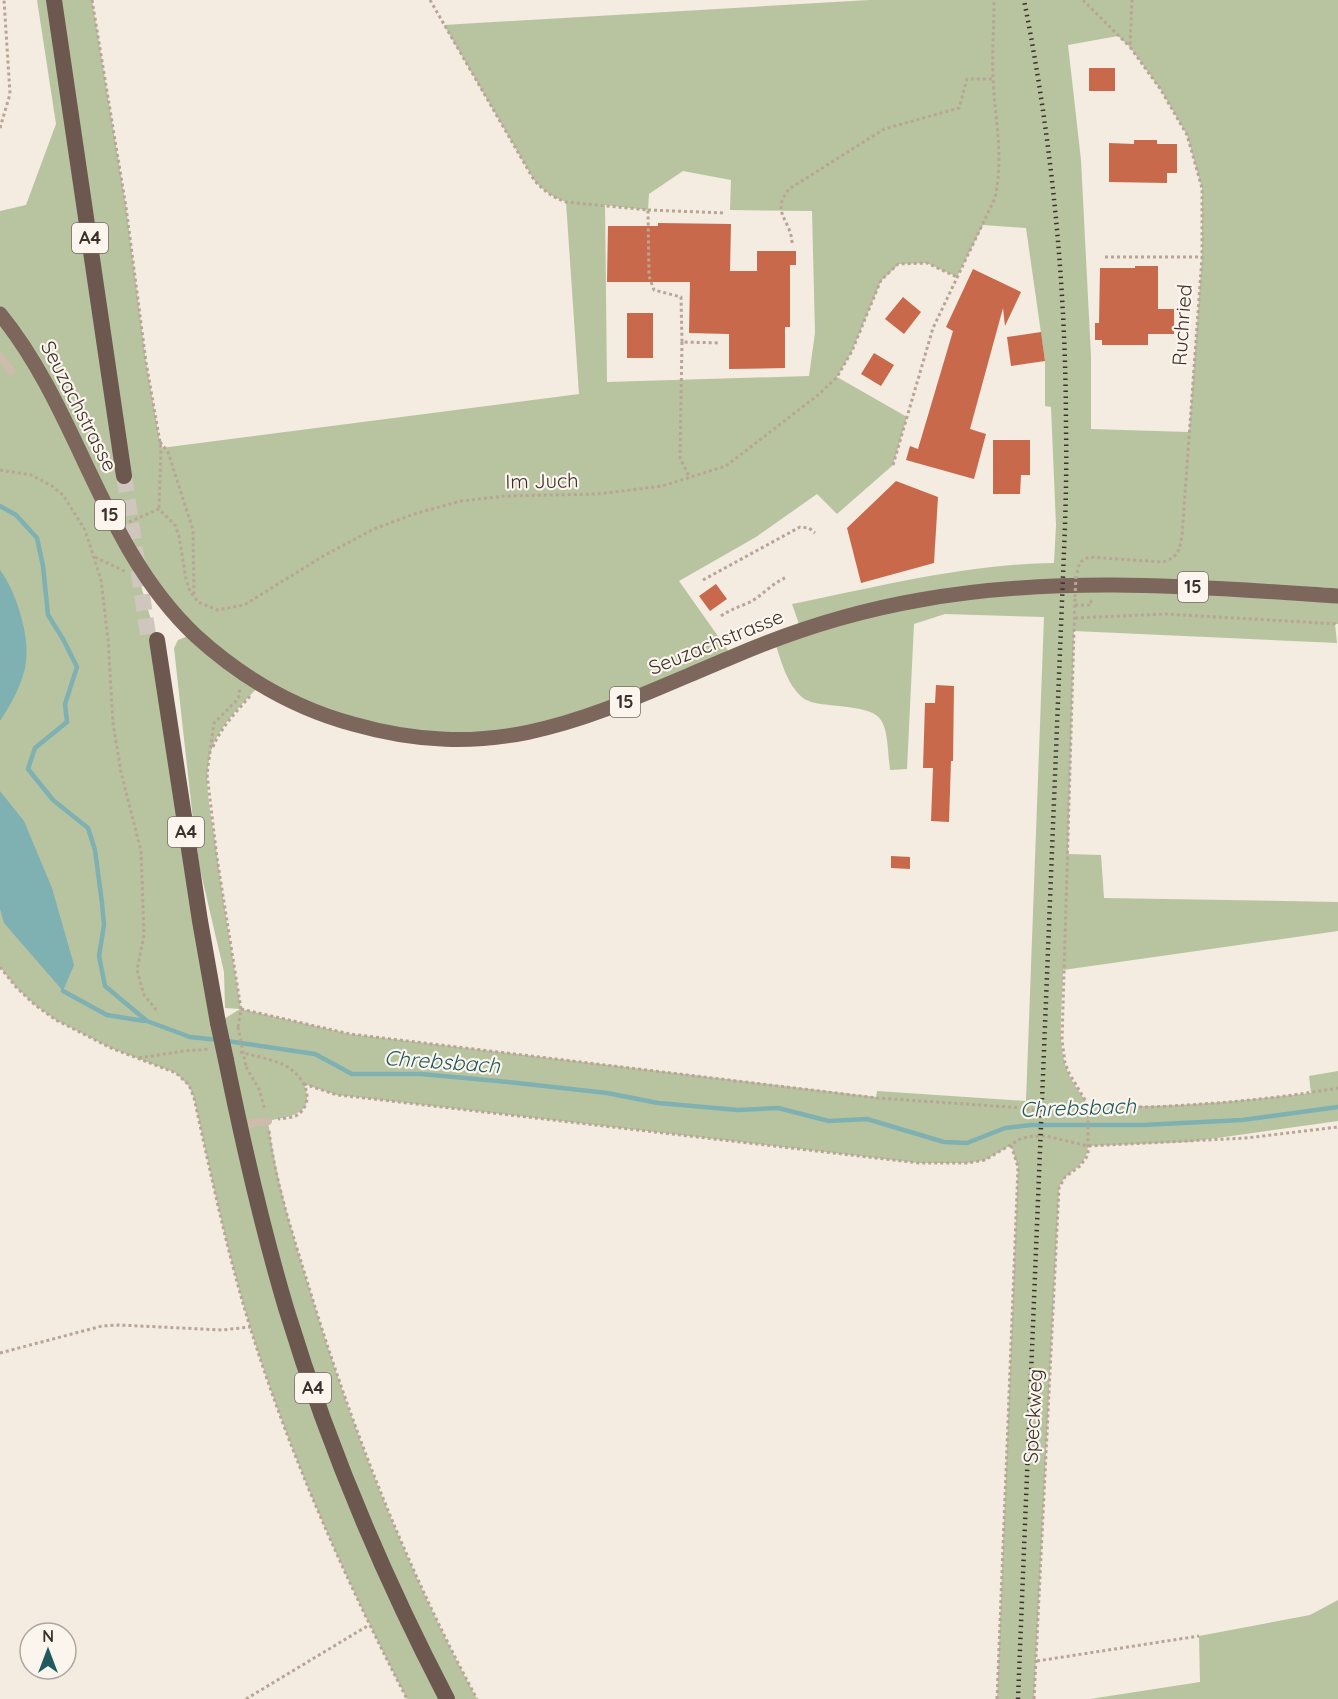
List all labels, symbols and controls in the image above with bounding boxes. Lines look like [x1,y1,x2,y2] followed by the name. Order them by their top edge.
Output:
[72,223,108,253] road number: A4
[1166,283,1197,367] street label: Ruchried
[36,336,123,475] street label: Seuzachstrasse
[505,467,579,494] street label: Im Juch
[95,500,125,530] road number: 15
[1178,572,1208,602] road number: 15
[645,603,787,680] street label: Seuzachstrasse
[610,687,640,717] road number: 15
[168,817,204,847] road number: A4
[383,1044,502,1078] water label: Chrebsbach
[1020,1092,1137,1122] water label: Chrebsbach
[1018,1368,1047,1464] street label: Speckweg
[295,1373,331,1403] road number: A4
[18,1621,78,1681] north arrow
[42,1626,54,1646] text: N

